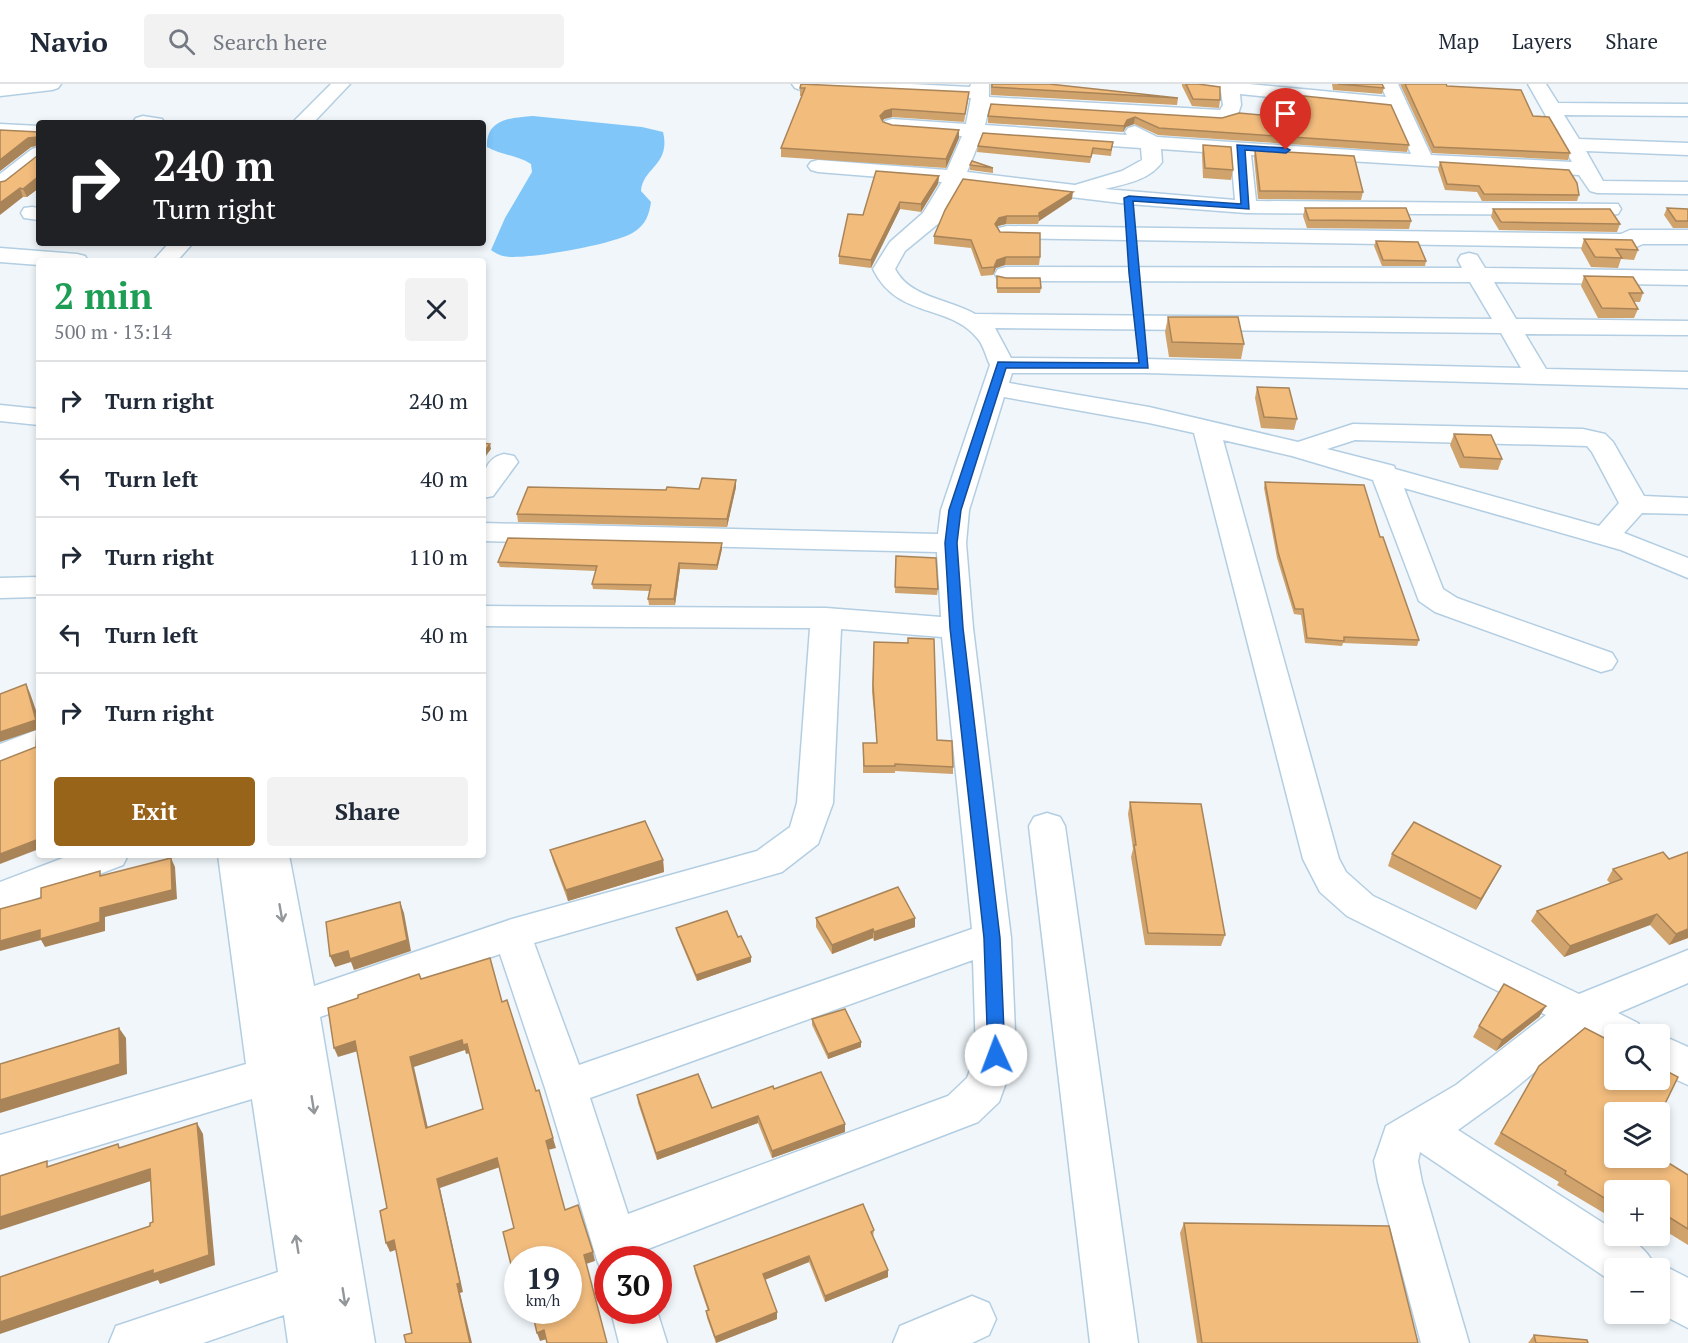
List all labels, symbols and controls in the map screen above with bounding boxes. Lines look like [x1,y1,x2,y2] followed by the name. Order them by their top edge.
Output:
[144,14,564,68] search box
[30,23,108,60] text: Navio
[165,25,198,58] icon: search
[213,27,327,56] text: Search here
[1438,27,1479,55] text: Map
[1512,27,1572,55] text: Layers
[1605,27,1658,55] text: Share
[1260,88,1311,150] pin
[1269,97,1302,130] icon: arrive
[153,137,274,193] text: 240 m
[54,144,132,222] icon: right
[153,191,276,227] text: Turn right
[54,272,152,319] text: 2 min
[405,278,468,341] button: close
[54,318,172,345] text: 500 m · 13:14
[54,384,87,417] icon: right
[105,386,214,415] text: Turn right
[408,386,468,415] text: 240 m
[54,462,87,495] icon: left
[105,464,198,493] text: Turn left
[420,464,468,493] text: 40 m
[54,540,87,573] icon: right
[105,542,214,571] text: Turn right
[408,542,468,571] text: 110 m
[54,618,87,651] icon: left
[105,620,198,649] text: Turn left
[420,620,468,649] text: 40 m
[54,696,87,729] icon: right
[105,698,214,727] text: Turn right
[420,698,468,727] text: 50 m
[54,777,255,846] button: Exit
[267,777,468,846] button: Share
[276,902,287,922] one-way arrow
[964,1023,1028,1087] position arrow
[1604,1024,1670,1324] map controls
[1604,1024,1670,1090] button: search
[308,1095,319,1114] one-way arrow
[1604,1102,1670,1168] button: layers
[1604,1180,1670,1246] button: +
[292,1234,303,1254] one-way arrow
[594,1246,672,1324] speed limit sign: 30
[526,1258,560,1298] text: 19
[1604,1258,1670,1324] button: −
[338,1287,349,1307] one-way arrow
[526,1290,560,1310] text: km/h

